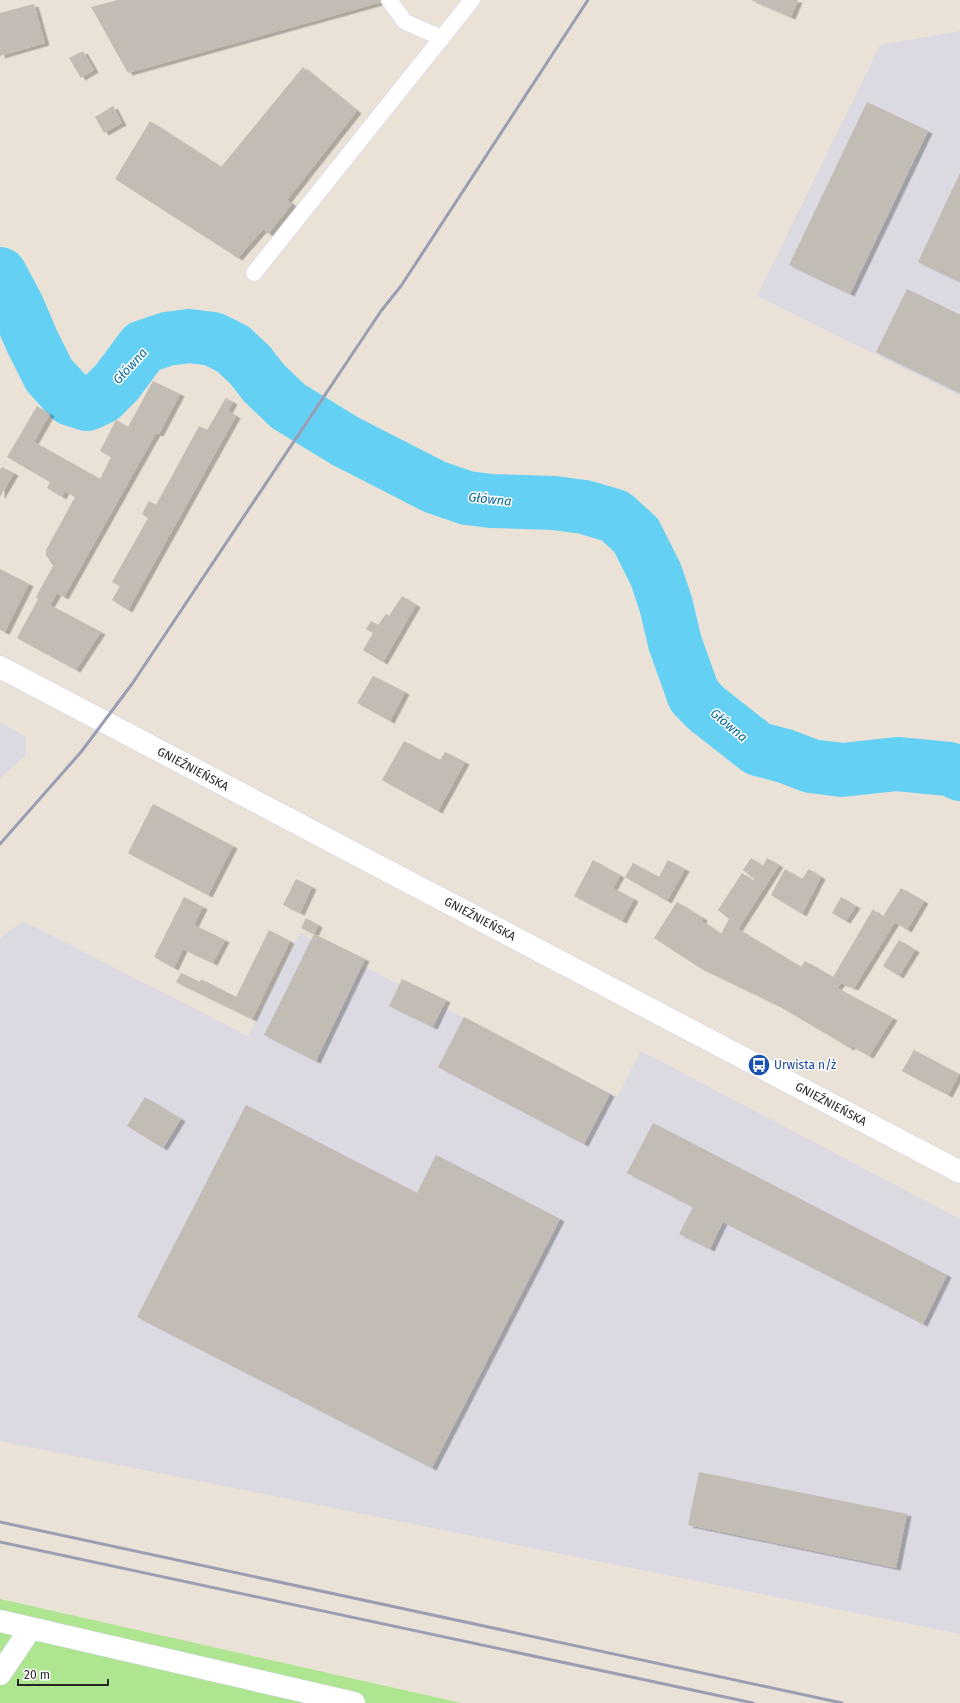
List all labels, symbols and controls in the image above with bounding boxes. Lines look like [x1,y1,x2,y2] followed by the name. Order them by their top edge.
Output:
[110,345,150,387] water label: Główna
[468,489,512,509] water label: Główna
[708,705,750,745] water label: Główna
[155,743,232,794] street label: GNIEŹNIEŃSKA
[442,893,519,944] street label: GNIEŹNIEŃSKA
[746,1052,772,1078] bus stop icon: Urwista n/ż
[774,1058,836,1072] place label: Urwista n/ż
[793,1078,870,1129] street label: GNIEŹNIEŃSKA
[18,1661,108,1687] scale bar
[24,1668,50,1682] text: 20 m

